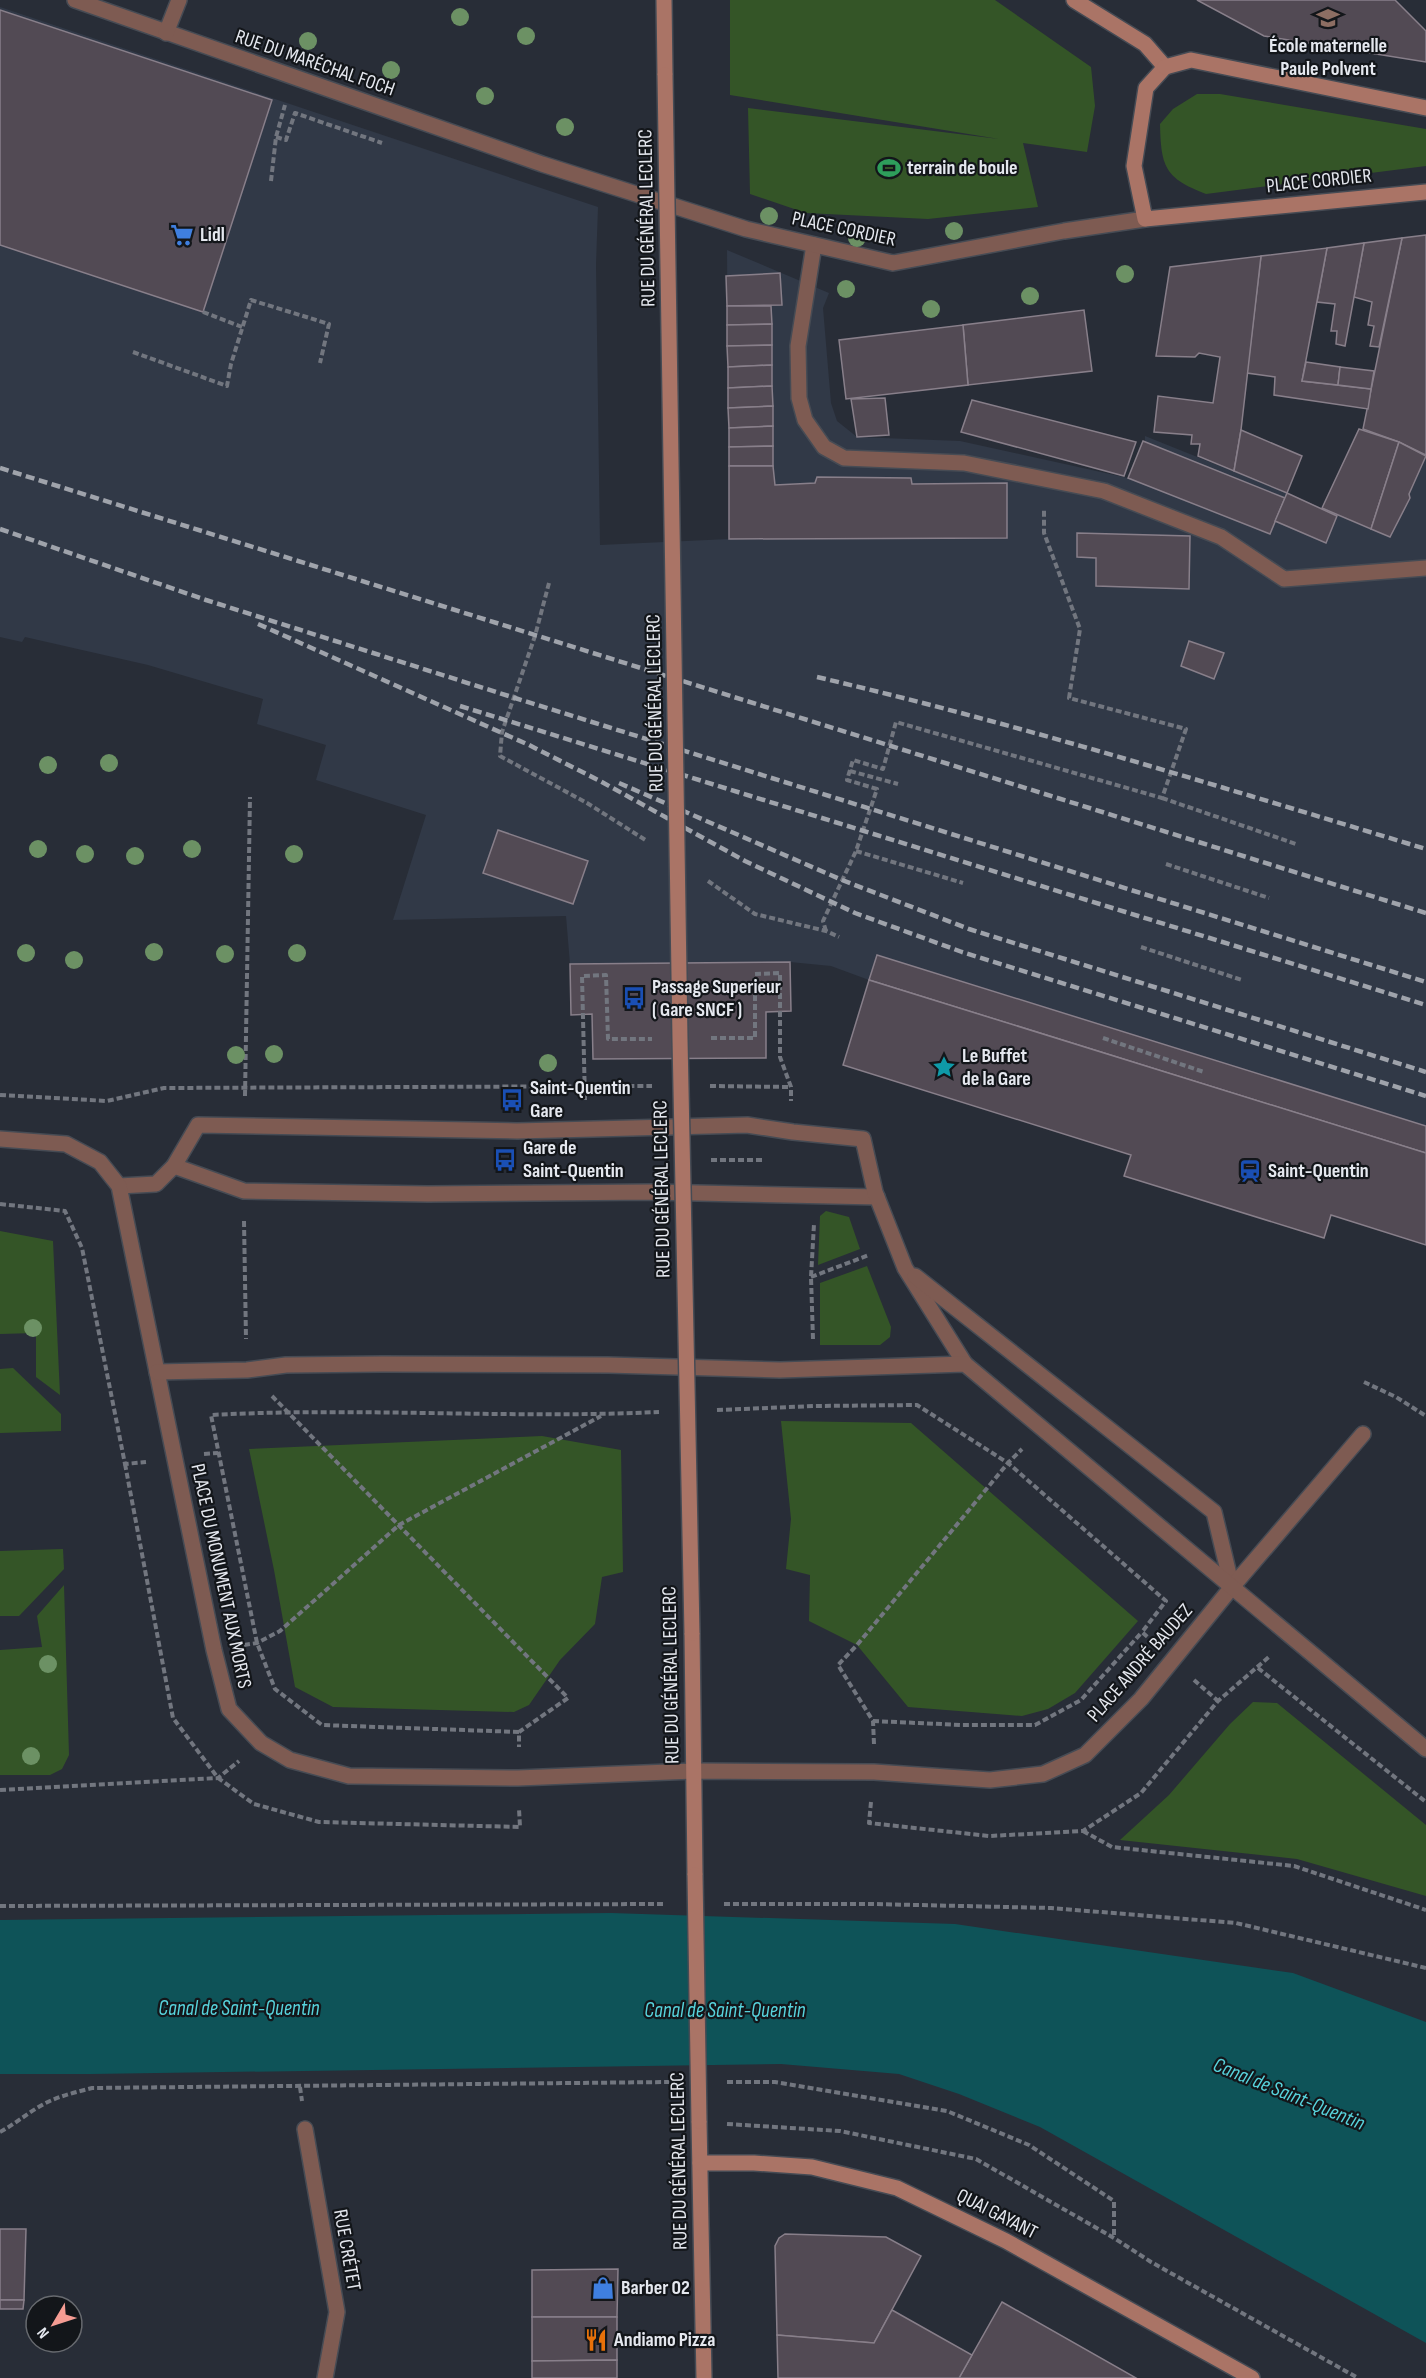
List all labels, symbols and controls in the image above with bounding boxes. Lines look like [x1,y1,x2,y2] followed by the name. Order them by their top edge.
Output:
[1315,5,1341,31] school or university icon: École maternelle Paule Polvent
[232,24,398,102] street label: RUE DU MARÉCHAL FOCH
[1269,34,1387,81] place label: École maternelle Paule Polvent
[633,129,661,307] street label: RUE DU GÉNÉRAL LECLERC
[876,155,902,181] sports icon: terrain de boule
[907,156,1018,180] place label: terrain de boule
[1265,164,1373,198] street label: PLACE CORDIER
[790,206,898,252] street label: PLACE CORDIER
[169,222,195,248] supermarket icon: Lidl
[200,223,225,247] place label: Lidl
[641,614,669,792] street label: RUE DU GÉNÉRAL LECLERC
[652,975,781,1022] place label: Passage Superieur ( Gare SNCF )
[621,985,647,1011] bus stop icon: Passage Superieur ( Gare SNCF )
[962,1044,1031,1091] place label: Le Buffet de la Gare
[931,1054,957,1080] place icon: Le Buffet de la Gare
[530,1076,631,1123] place label: Saint-Quentin Gare
[499,1087,525,1113] bus stop icon: Saint-Quentin Gare
[648,1100,676,1278] street label: RUE DU GÉNÉRAL LECLERC
[523,1136,624,1183] place label: Gare de Saint-Quentin
[492,1147,518,1173] bus stop icon: Gare de Saint-Quentin
[1237,1158,1263,1184] station icon: Saint-Quentin
[1268,1159,1369,1183] place label: Saint-Quentin
[185,1461,257,1691] street label: PLACE DU MONUMENT AUX MORTS
[657,1586,685,1764] street label: RUE DU GÉNÉRAL LECLERC
[1082,1599,1198,1727] street label: PLACE ANDRÉ BAUDEZ
[158,1996,320,2021] water label: Canal de Saint-Quentin
[644,1998,806,2023] water label: Canal de Saint-Quentin
[1210,2052,1369,2136] water label: Canal de Saint-Quentin
[665,2072,693,2250] street label: RUE DU GÉNÉRAL LECLERC
[953,2183,1041,2245] street label: QUAI GAYANT
[328,2207,366,2293] street label: RUE CRÉTET
[590,2275,616,2301] shop icon: Barber 02
[621,2276,690,2300] place label: Barber 02
[24,2294,84,2354] north arrow
[33,2323,54,2342] text: N
[583,2327,609,2353] restaurant icon: Andiamo Pizza
[613,2328,715,2352] place label: Andiamo Pizza

